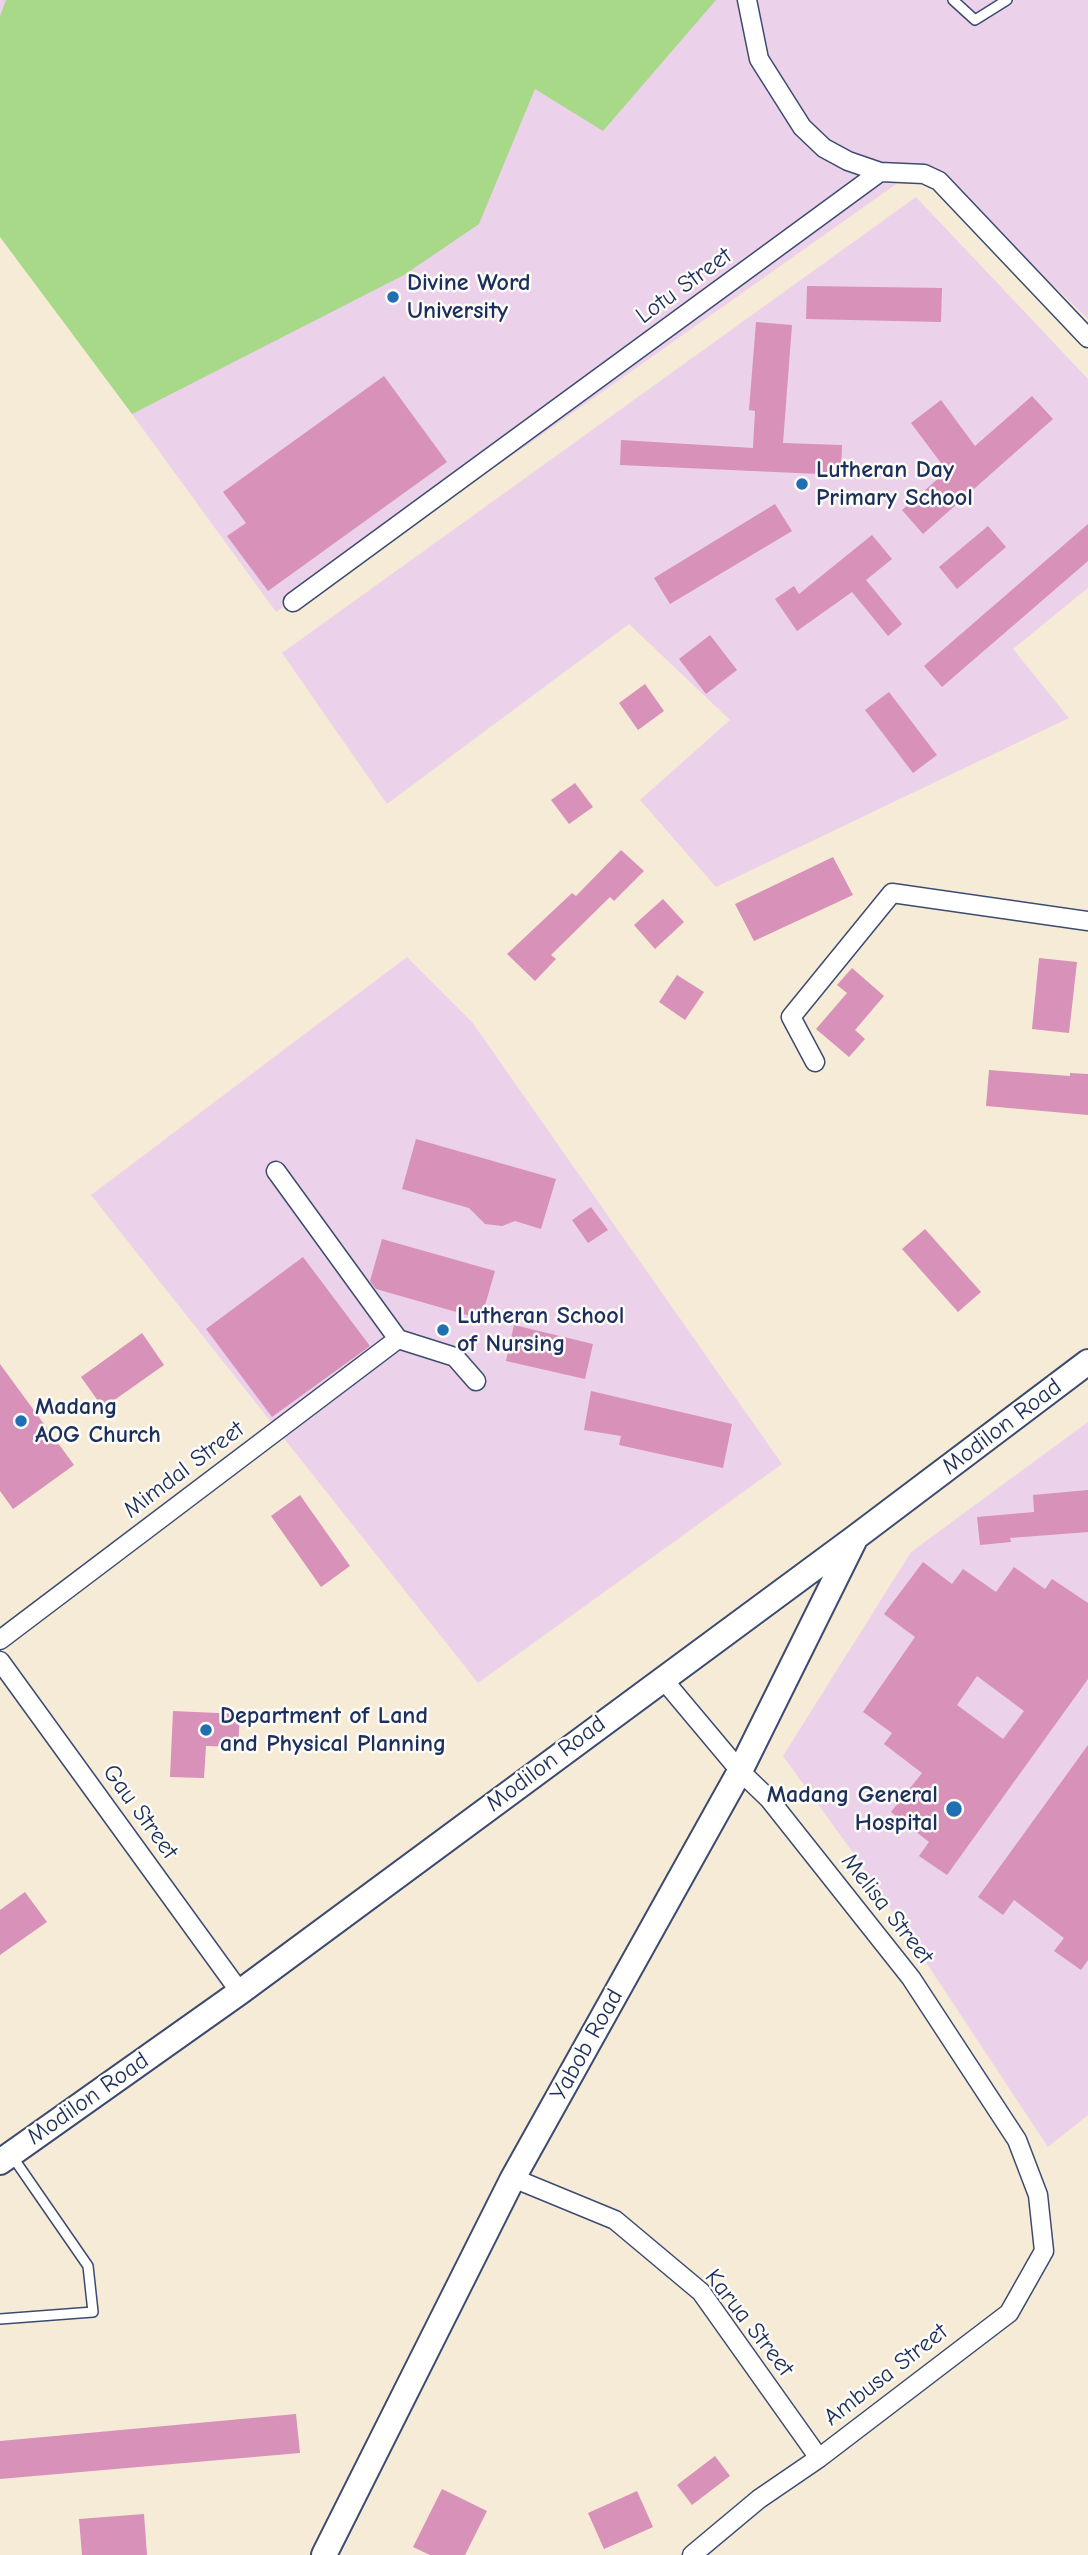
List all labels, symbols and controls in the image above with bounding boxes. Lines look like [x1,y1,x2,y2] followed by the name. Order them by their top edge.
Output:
[631,242,737,330] street label: Lotu Street
[407,269,530,325] place label: Divine Word University
[385,289,401,305] marker: Divine Word University
[816,456,973,512] place label: Lutheran Day Primary School
[794,476,810,492] marker: Lutheran Day Primary School
[457,1302,624,1358] place label: Lutheran School of Nursing
[435,1322,451,1338] marker: Lutheran School of Nursing
[937,1373,1067,1481] street label: Modilon Road
[35,1393,161,1449] place label: Madang AOG Church
[13,1413,29,1429] marker: Madang AOG Church
[118,1415,250,1525] street label: Mimdal Street
[220,1702,446,1758] place label: Department of Land and Physical Planning
[481,1710,611,1818] street label: Modilon Road
[198,1722,214,1738] marker: Department of Land and Physical Planning
[96,1759,184,1865] street label: Gau Street
[767,1781,938,1837] place label: Madang General Hospital
[944,1799,964,1819] marker: Madang General Hospital
[835,1848,939,1970] street label: Melisa Street
[544,1984,630,2106] street label: Yabob Road
[22,2046,154,2152] street label: Modilon Road
[698,2264,800,2382] street label: Karua Street
[818,2318,954,2432] street label: Ambusa Street

